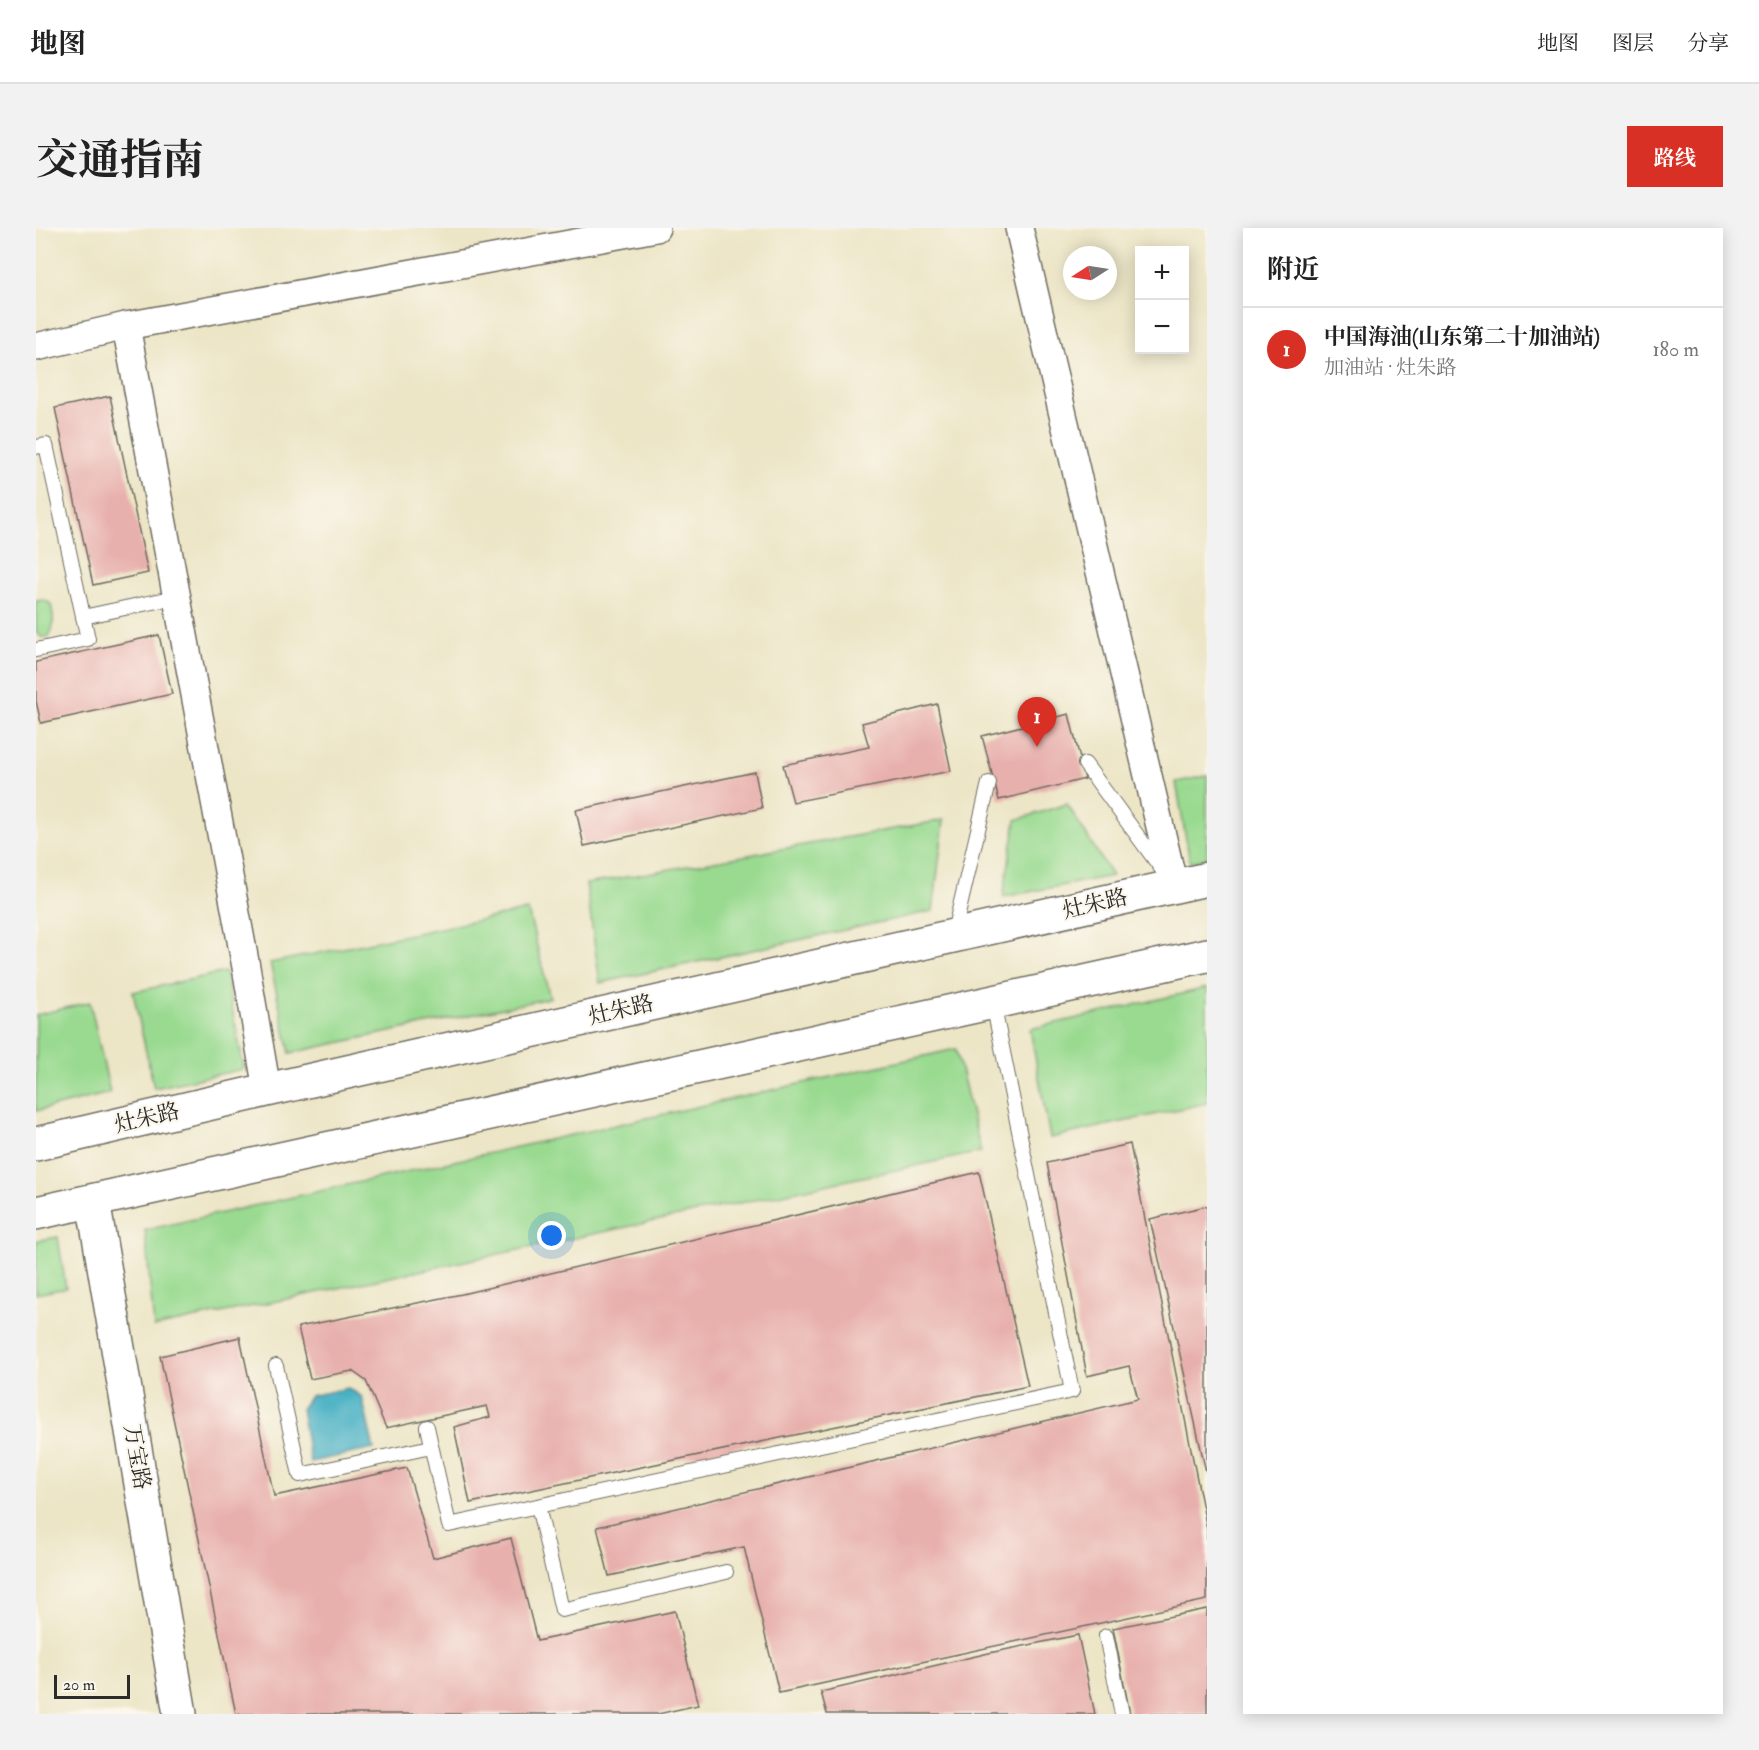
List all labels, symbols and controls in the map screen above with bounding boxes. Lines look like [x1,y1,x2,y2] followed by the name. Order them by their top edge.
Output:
[30,27,86,62] text: 地图
[1537,30,1579,57] text: 地图
[1612,30,1654,57] text: 图层
[1687,30,1729,57] text: 分享
[1627,126,1723,187] button: 路线
[36,135,204,187] text: 交通指南
[1063,246,1117,300] north arrow
[1135,246,1189,354] map controls
[1135,246,1189,300] button: +
[1267,254,1319,286] text: 附近
[1135,300,1189,354] button: −
[1324,323,1600,351] text: 中国海油(山东第二十加油站)
[1283,337,1290,362] text: 1
[1652,337,1699,362] text: 180 m
[1324,355,1456,380] text: 加油站 · 灶朱路
[1018,698,1056,747] pin: 1
[1060,883,1130,925] street label: 灶朱路
[586,989,656,1031] street label: 灶朱路
[112,1097,182,1139] street label: 灶朱路
[537,1221,566,1250] your location
[117,1422,157,1492] street label: 万宝路
[54,1672,130,1700] scale bar
[63,1675,95,1695] text: 20 m

